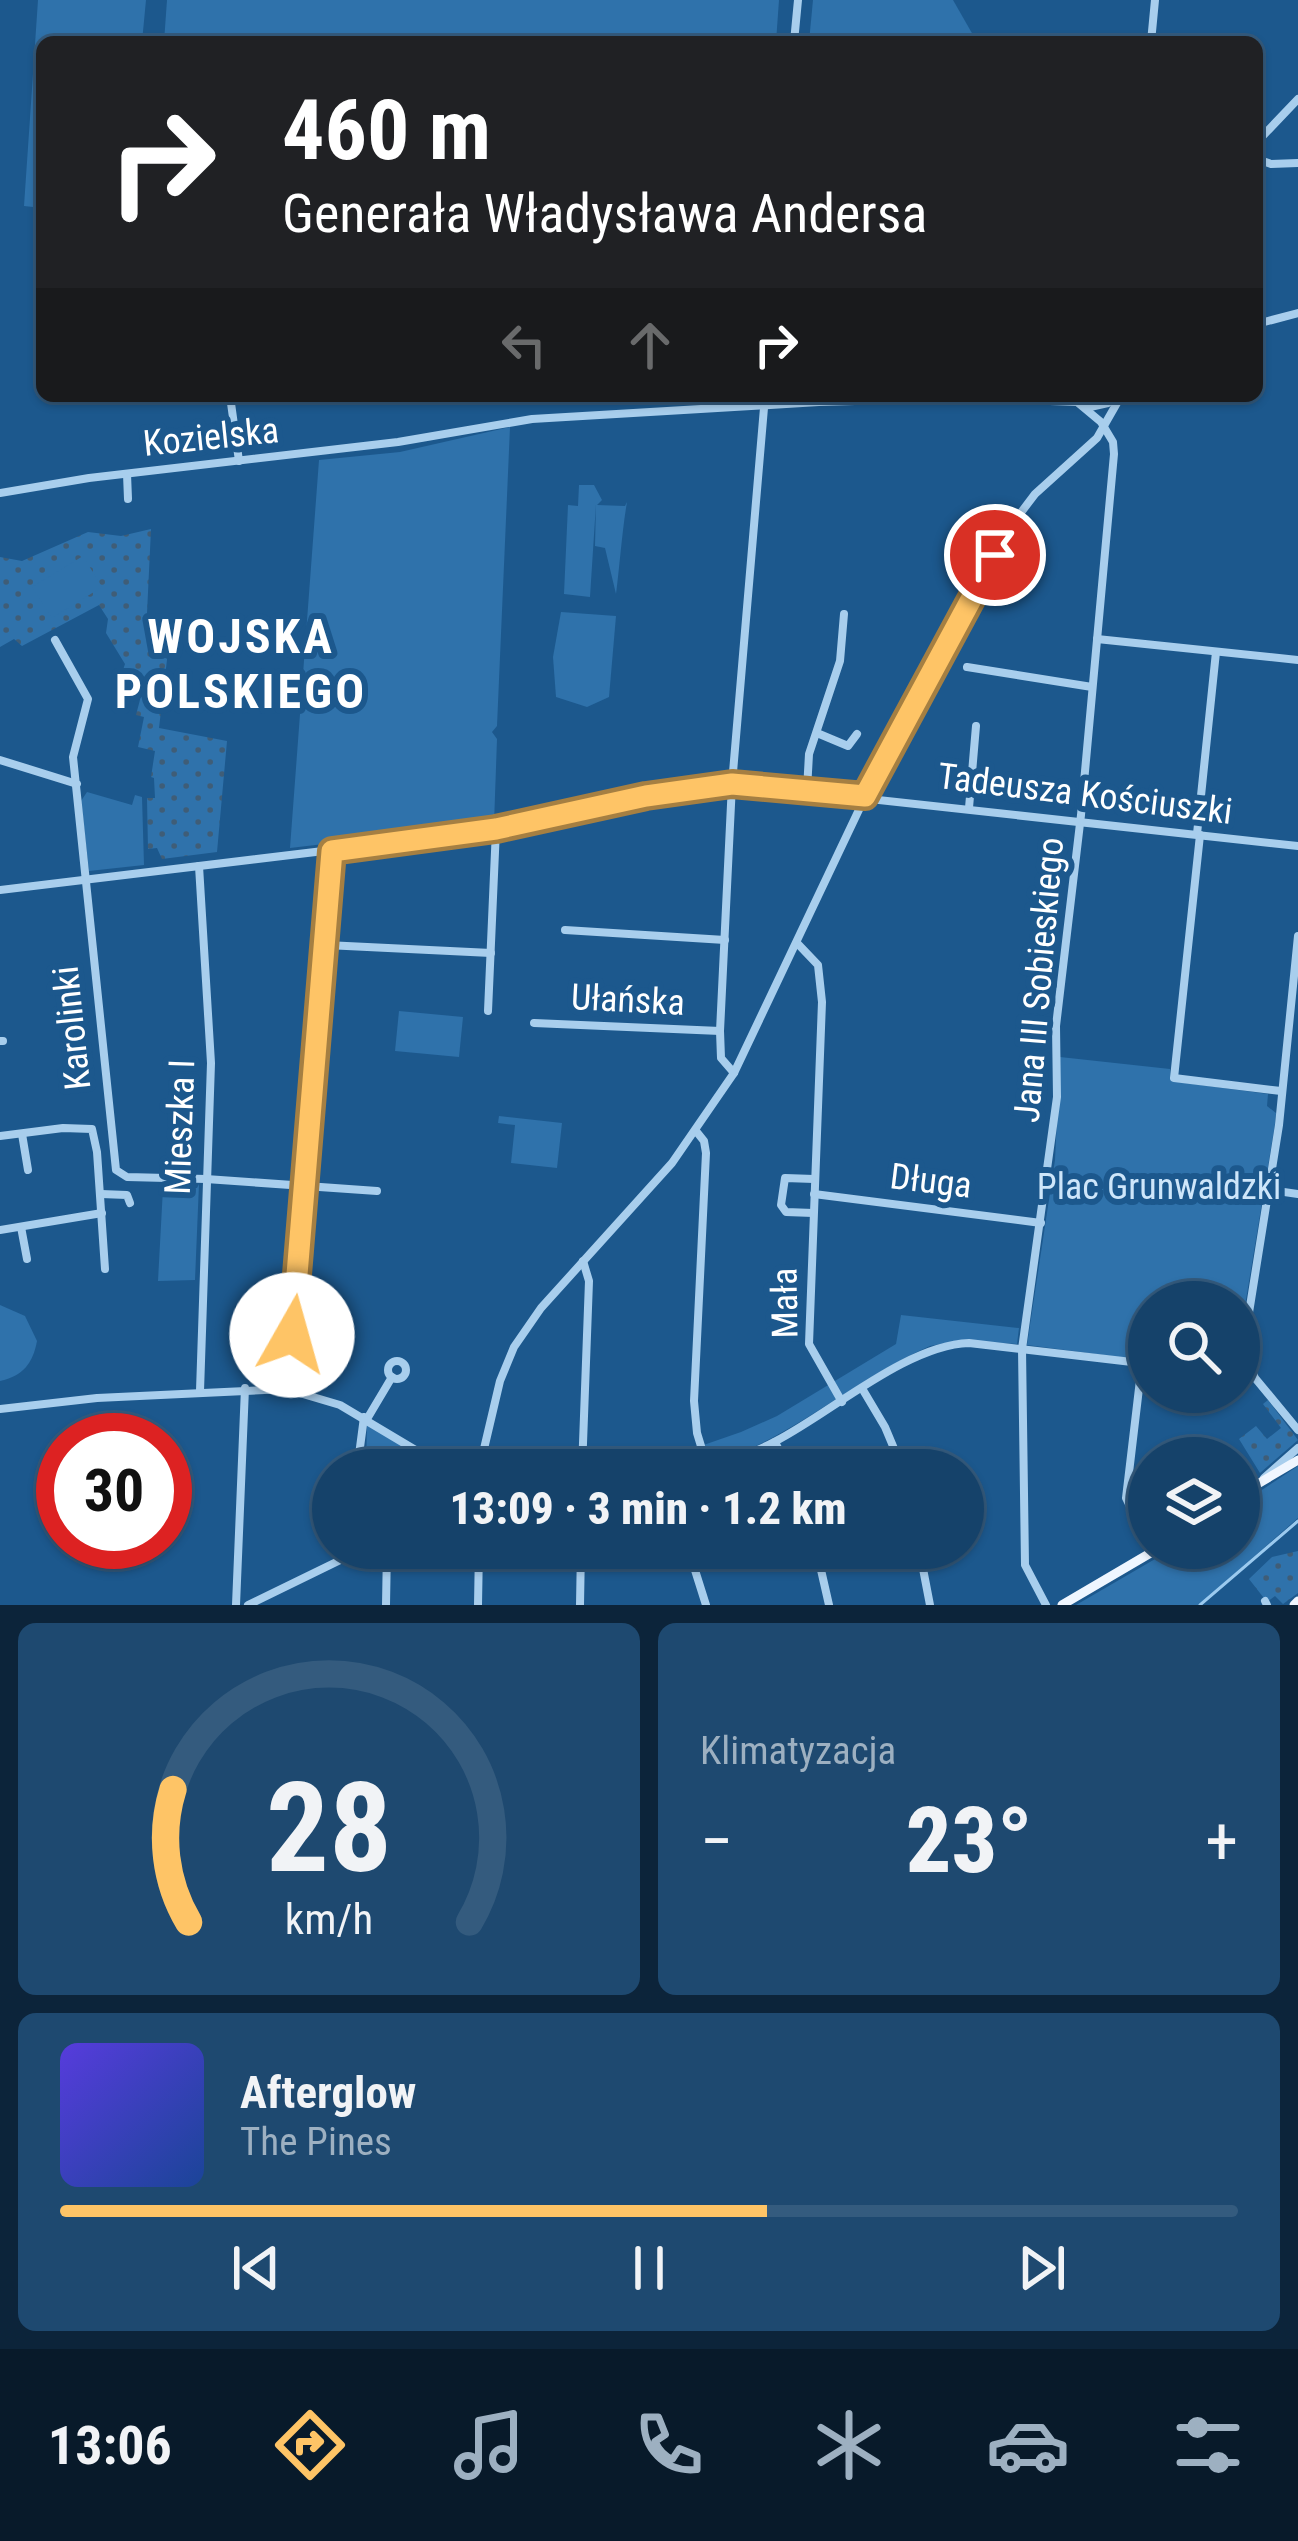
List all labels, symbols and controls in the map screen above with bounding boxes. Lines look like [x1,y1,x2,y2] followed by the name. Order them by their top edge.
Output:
[282,81,491,180] text: 460 m
[84,84,240,240] icon: right
[282,182,927,245] text: Generała Władysława Andersa
[491,312,557,378] icon: left
[617,312,683,378] icon: ahead
[743,312,809,378] icon: right
[141,409,281,465] street label: Kozielska
[944,504,1046,606] pin
[962,522,1028,588] icon: arrive
[115,608,367,720] district label: WOJSKA POLSKIEGO
[935,755,1235,833] street label: Tadeusza Kościuszki
[1006,836,1072,1124] street label: Jana III Sobieskiego
[45,964,99,1092] street label: Karolinki
[570,976,686,1024] street label: Ułańska
[157,1059,203,1195] street label: Mieszka I
[888,1155,974,1207] street label: Długa
[1037,1166,1281,1208] park label: Plac Grunwaldzki
[763,1267,807,1339] street label: Mała
[229,1272,355,1398] position arrow
[1128,1281,1260,1569] map controls
[1128,1281,1260,1413] button: search
[36,1413,192,1569] speed limit sign: 30
[1128,1437,1260,1569] button: layers
[449,1482,847,1535] text: 13:09 · 3 min · 1.2 km
[700,1728,896,1774] text: Klimatyzacja
[266,1755,392,1901] text: 28
[906,1789,1033,1894] text: 23°
[700,1803,733,1880] text: −
[1205,1803,1238,1880] text: +
[285,1894,373,1944] text: km/h
[240,2066,416,2119] text: Afterglow
[240,2119,392,2165] text: The Pines
[223,2235,289,2301] icon: previous
[616,2235,682,2301] icon: pause
[1009,2235,1075,2301] icon: next
[268,2403,352,2487] icon: directions
[447,2403,531,2487] icon: music
[627,2403,711,2487] icon: phone
[807,2403,891,2487] icon: climate
[986,2403,1070,2487] icon: car
[1166,2403,1250,2487] icon: filters
[48,2414,172,2477] text: 13:06

